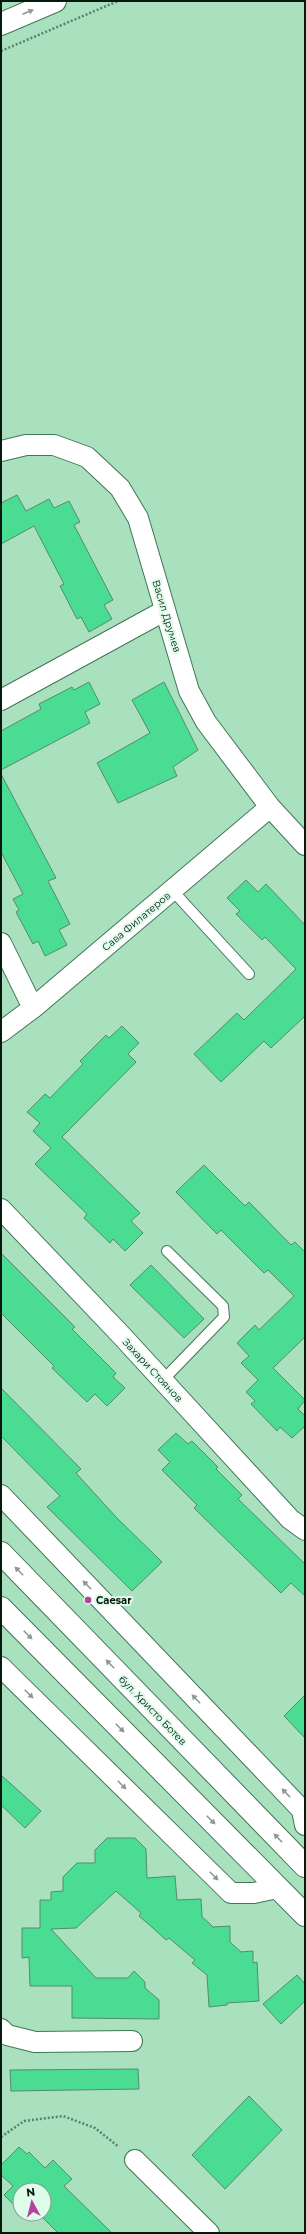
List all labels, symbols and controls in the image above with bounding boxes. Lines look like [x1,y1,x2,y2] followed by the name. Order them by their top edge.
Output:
[22,9,34,15] one-way arrow
[149,578,184,654] street label: Васил Друмев
[99,889,173,954] street label: Сава Филатеров
[120,1336,185,1405] street label: Захари Стоянов
[14,1566,24,1576] one-way arrow
[82,1580,92,1590] one-way arrow
[96,1594,132,1607] place label: Caesar
[83,1595,93,1605] marker: Caesar
[23,1630,33,1640] one-way arrow
[105,1659,114,1669] one-way arrow
[116,1673,189,1748] street label: бул. Христо Ботев
[24,1689,34,1699] one-way arrow
[191,1694,201,1704] one-way arrow
[115,1723,125,1733] one-way arrow
[117,1780,127,1790] one-way arrow
[281,1788,290,1798] one-way arrow
[206,1815,216,1825] one-way arrow
[273,1833,283,1843] one-way arrow
[209,1872,219,1881] one-way arrow
[12,2182,52,2222] north arrow
[26,2185,36,2200] text: N

